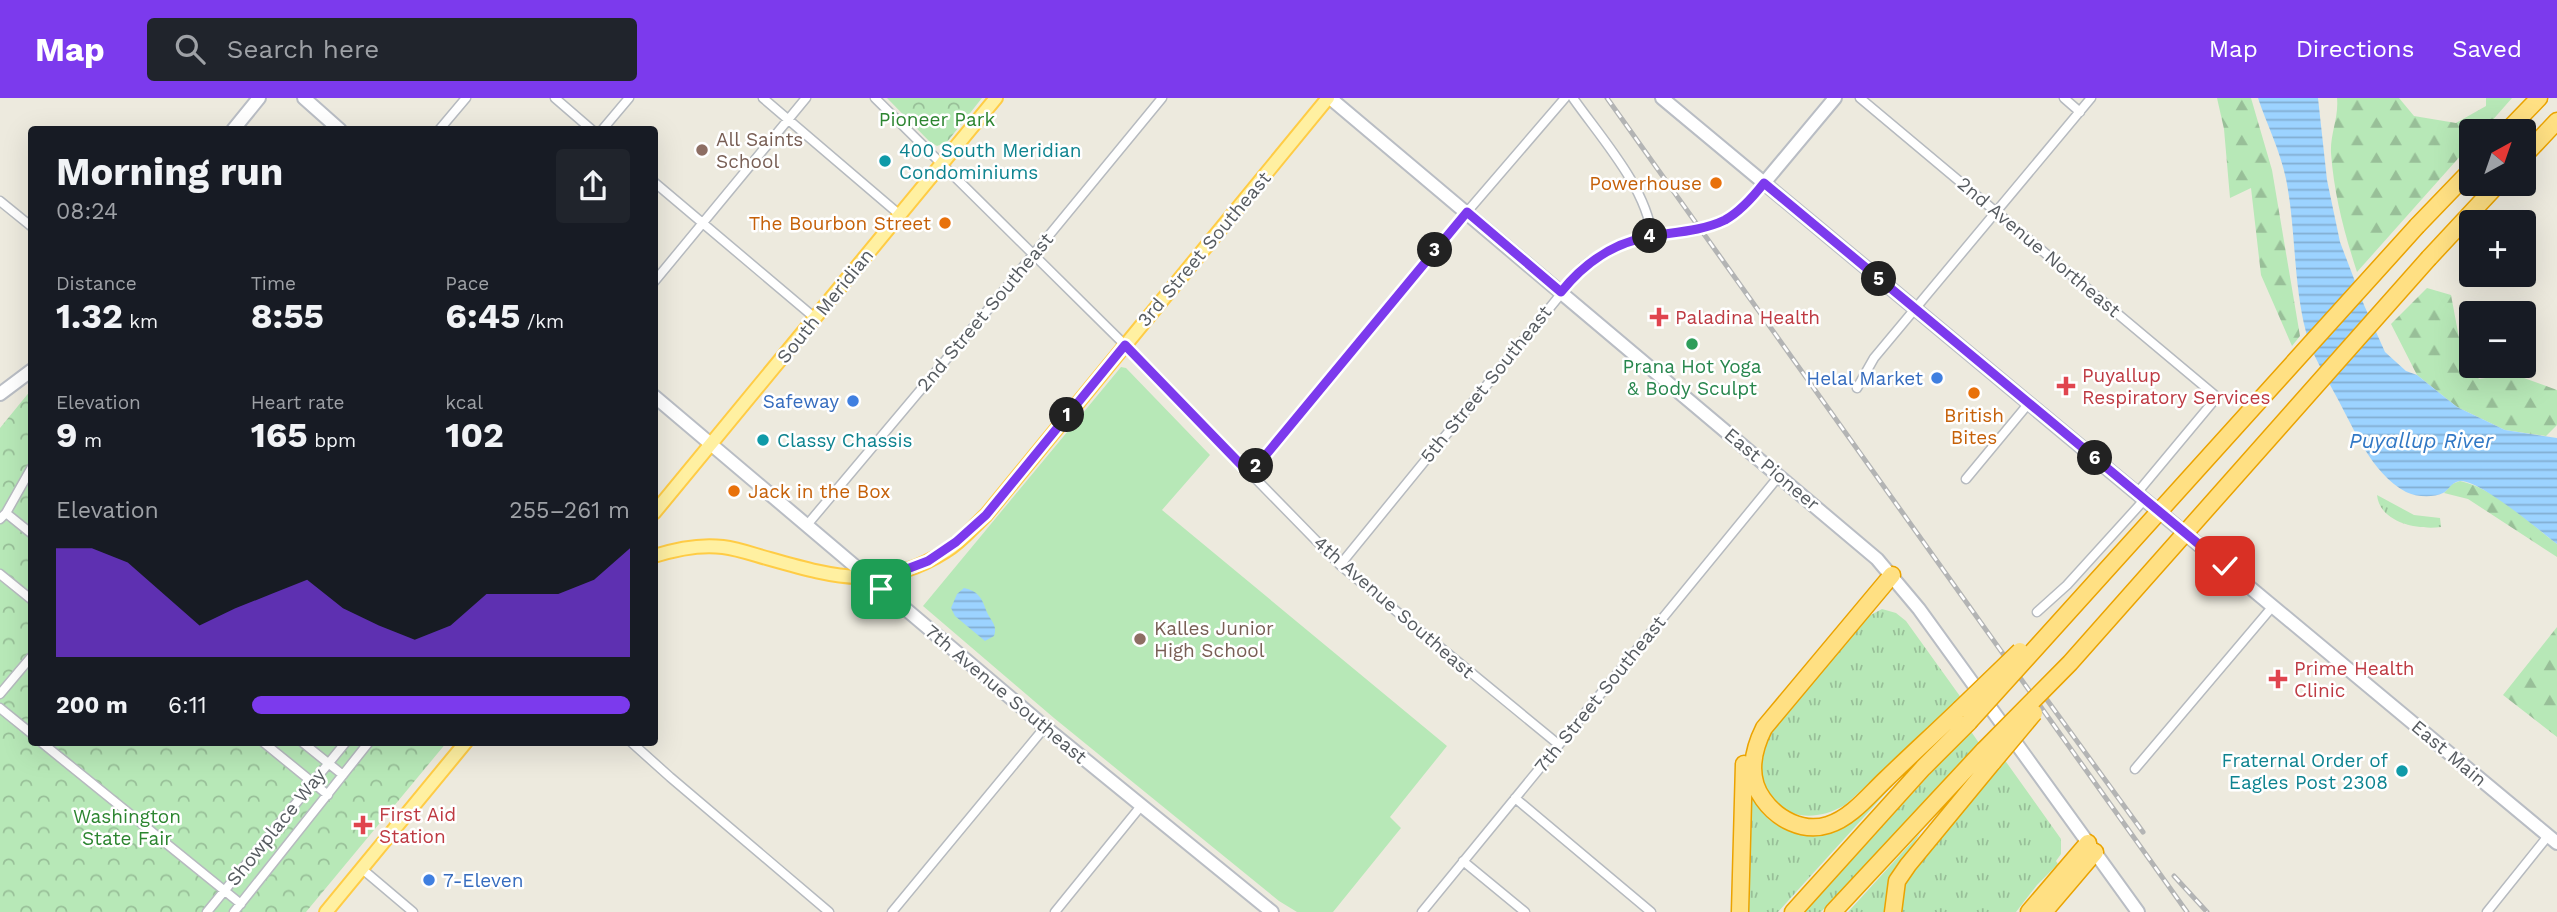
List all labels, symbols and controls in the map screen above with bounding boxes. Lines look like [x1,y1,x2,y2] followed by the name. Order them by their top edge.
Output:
[147,18,637,81] search box
[35,30,105,69] text: Map
[171,30,209,68] icon: search
[227,34,379,64] text: Search here
[2209,35,2258,63] text: Map
[2296,35,2414,63] text: Directions
[2452,35,2522,63] text: Saved
[879,108,995,131] park label: Pioneer Park
[2459,119,2536,196] north arrow
[2459,119,2536,378] map controls
[716,128,803,173] place label: All Saints School
[899,139,1082,184] place label: 400 South Meridian Condominiums
[694,142,710,158] marker: All Saints School
[556,149,630,223] button: share
[56,150,283,194] text: Morning run
[877,153,893,169] marker: 400 South Meridian Condominiums
[1132,167,1276,331] street label: 3rd Street Southeast
[1589,172,1702,195] place label: Powerhouse
[1953,172,2125,322] street label: 2nd Avenue Northeast
[1708,175,1724,191] marker: Powerhouse
[56,198,118,225] text: 08:24
[2459,210,2536,287] button: +
[749,212,931,235] place label: The Bourbon Street
[937,215,953,231] marker: The Bourbon Street
[1632,218,1668,254] pin: 4
[1643,224,1656,247] text: 4
[912,228,1058,396] street label: 2nd Street Southeast
[1418,232,1452,268] pin: 3
[1429,238,1440,261] text: 3
[772,244,878,368] street label: South Meridian
[1862,262,1896,296] pin: 5
[1873,267,1884,290] text: 5
[56,272,137,295] text: Distance
[251,272,296,295] text: Time
[445,272,489,295] text: Pace
[56,295,123,337] text: 1.32
[251,295,324,337] text: 8:55
[445,295,520,337] text: 6:45
[1415,301,1557,467] street label: 5th Street Southeast
[2459,301,2536,378] button: −
[1675,306,1820,329] place label: Paladina Health
[1649,307,1669,327] marker: Paladina Health
[123,310,158,333] text: km
[520,310,564,333] text: /km
[1684,336,1700,352] marker: Prana Hot Yoga & Body Sculpt
[1623,355,1762,400] place label: Prana Hot Yoga & Body Sculpt
[2082,364,2270,409] place label: Puyallup Respiratory Services
[1806,367,1923,390] place label: Helal Market
[1929,370,1945,386] marker: Helal Market
[2056,376,2076,396] marker: Puyallup Respiratory Services
[1966,385,1982,401] marker: British Bites
[763,390,839,413] place label: Safeway
[56,391,141,414] text: Elevation
[251,391,345,414] text: Heart rate
[445,391,483,414] text: kcal
[845,393,861,409] marker: Safeway
[1050,398,1084,432] pin: 1
[1062,403,1071,426] text: 1
[1944,404,2004,449] place label: British Bites
[56,414,78,456] text: 9
[251,414,308,456] text: 165
[445,414,504,456] text: 102
[1720,423,1824,516] street label: East Pioneer
[2349,428,2494,453] water label: Puyallup River
[78,429,102,452] text: m
[308,429,356,452] text: bpm
[777,429,913,452] place label: Classy Chassis
[755,432,771,448] marker: Classy Chassis
[2078,440,2112,476] pin: 6
[2089,446,2100,469] text: 6
[1238,448,1274,484] pin: 2
[1250,454,1261,477] text: 2
[748,480,890,503] place label: Jack in the Box
[726,483,742,499] marker: Jack in the Box
[56,497,159,524] text: Elevation
[509,497,630,524] text: 255–261 m
[1309,531,1479,683] street label: 4th Avenue Southeast
[2195,536,2255,596] pin
[2206,547,2244,585] icon: check
[851,559,911,619] pin
[862,570,900,608] icon: arrive
[1530,611,1670,777] street label: 7th Street Southeast
[1154,617,1274,662] place label: Kalles Junior High School
[920,619,1092,769] street label: 7th Avenue Southeast
[1132,631,1148,647] marker: Kalles Junior High School
[2294,657,2415,702] place label: Prime Health Clinic
[2268,669,2288,689] marker: Prime Health Clinic
[56,692,128,719] text: 200 m
[168,692,207,719] text: 6:11
[2407,715,2491,791] street label: East Main
[2222,749,2389,794] place label: Fraternal Order of Eagles Post 2308
[222,763,331,890] street label: Showplace Way
[2394,763,2410,779] marker: Fraternal Order of Eagles Post 2308
[379,803,456,848] place label: First Aid Station
[73,805,181,850] park label: Washington State Fair
[353,815,373,835] marker: First Aid Station
[443,869,524,892] place label: 7-Eleven
[421,872,437,888] marker: 7-Eleven

